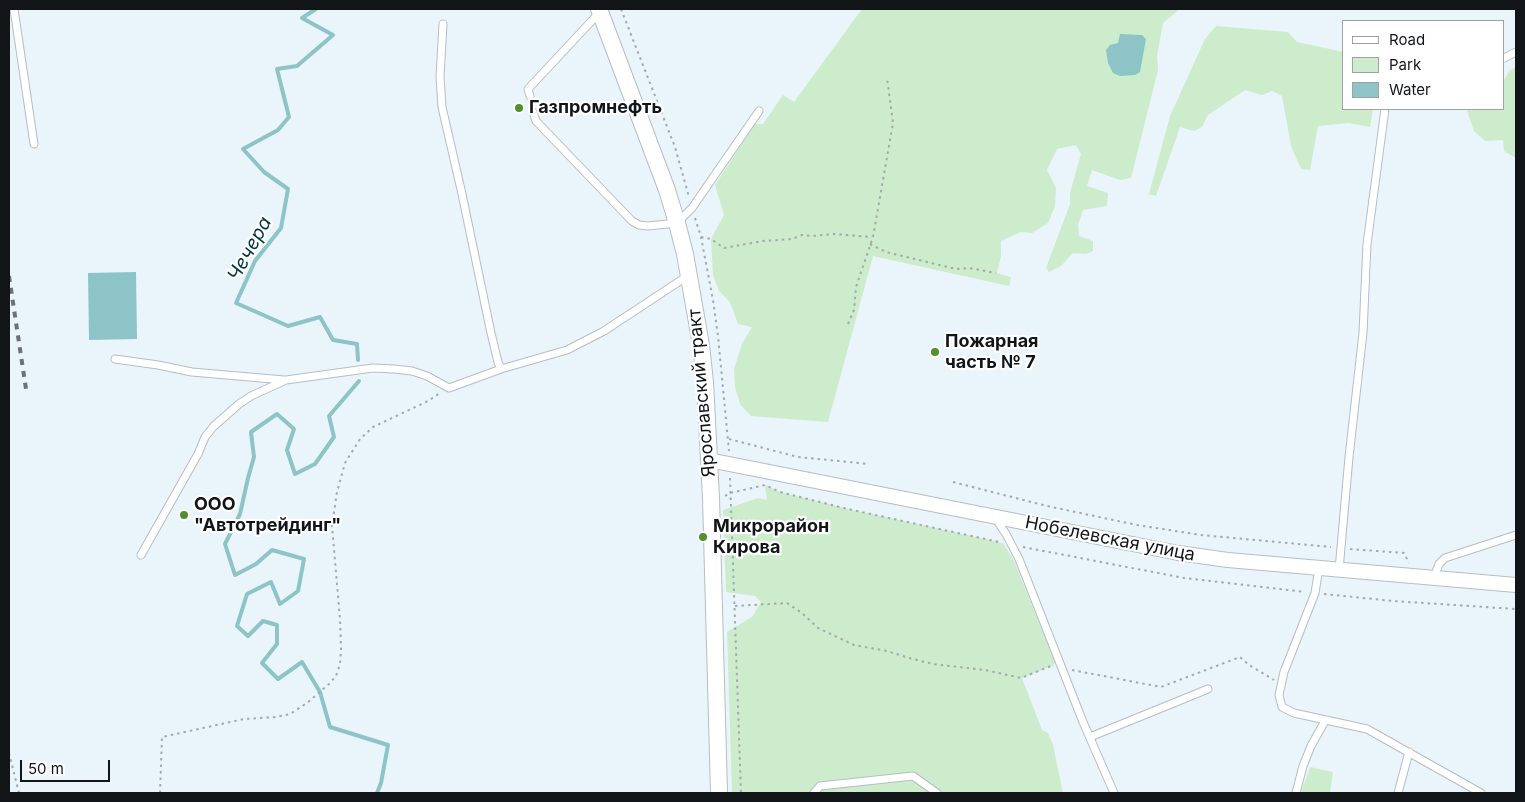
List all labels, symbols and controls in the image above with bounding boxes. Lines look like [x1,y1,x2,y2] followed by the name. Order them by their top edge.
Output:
[1342,20,1505,110] legend
[1389,30,1425,49] text: Road
[1389,55,1421,74] text: Park
[1389,80,1431,99] text: Water
[529,97,662,119] place label: Газпромнефть
[513,102,525,114] marker: Газпромнефть
[223,213,277,285] water label: Чечера
[684,308,720,478] street label: Ярославский тракт
[945,331,1038,374] place label: Пожарная часть № 7
[929,346,941,358] marker: Пожарная часть № 7
[194,494,341,536] place label: ООО "Автотрейдинг"
[178,509,190,521] marker: ООО "Автотрейдинг"
[1023,512,1197,566] street label: Нобелевская улица
[713,516,829,558] place label: Микрорайон Кирова
[697,531,709,543] marker: Микрорайон Кирова
[22,750,112,782] scale bar
[28,759,64,778] text: 50 m

